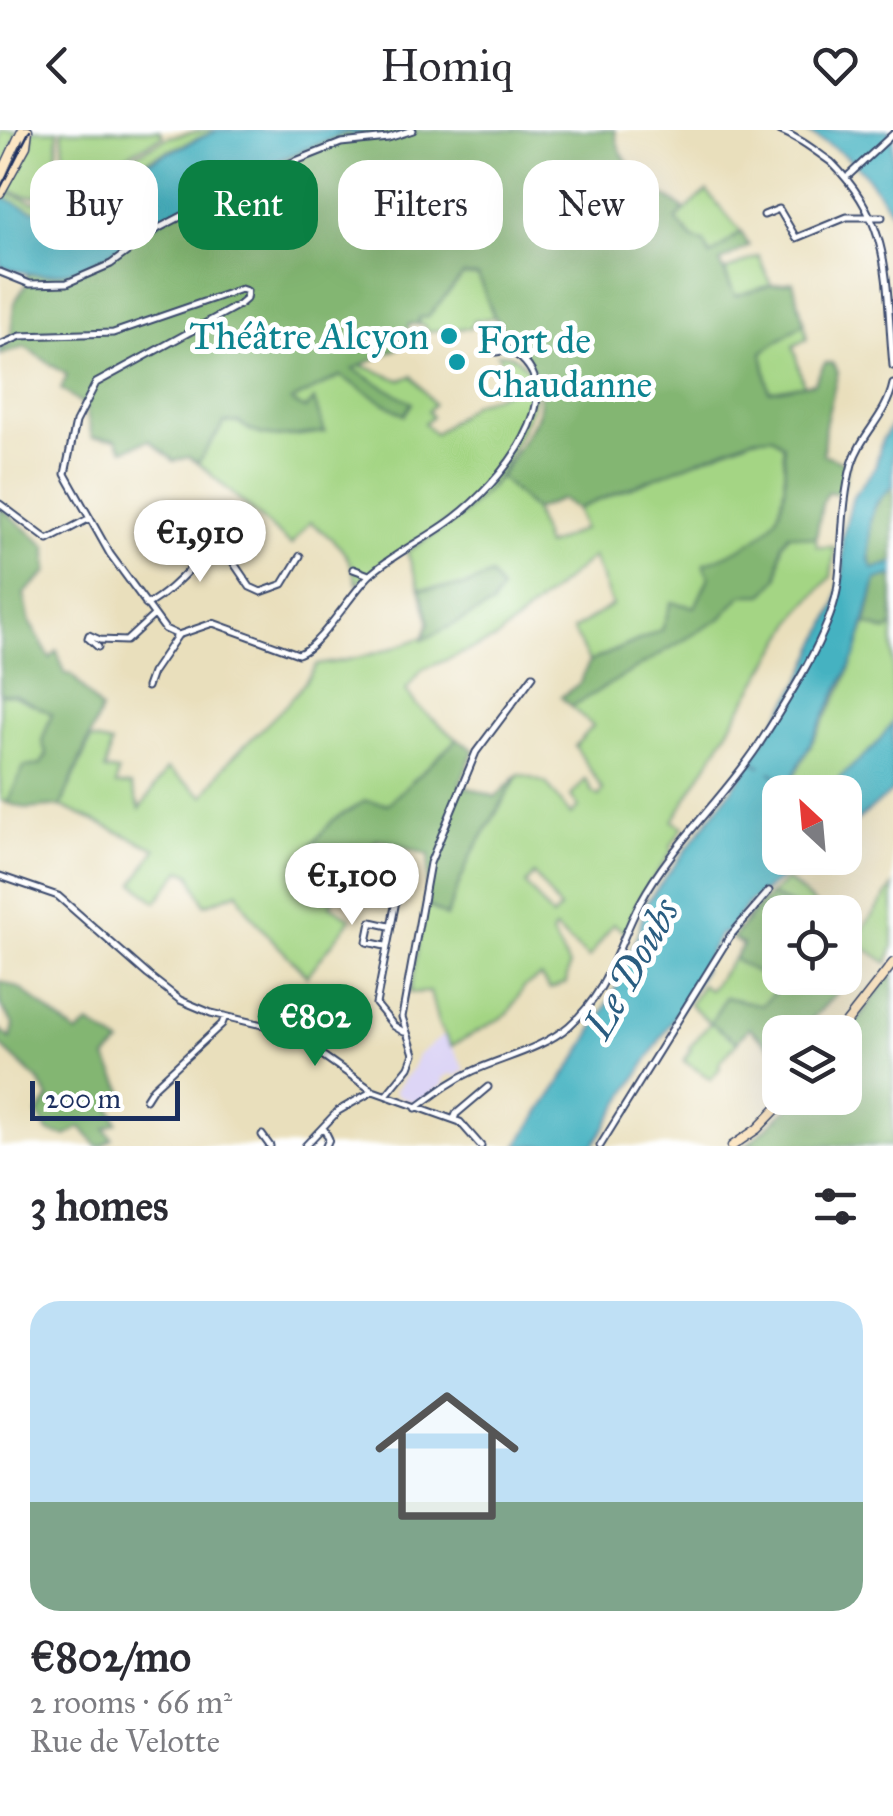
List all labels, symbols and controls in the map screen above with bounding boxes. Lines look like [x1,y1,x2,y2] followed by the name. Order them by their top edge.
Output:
[30,38,85,93] icon: back
[380,38,513,93] text: Homiq
[808,38,863,93] icon: heart
[30,160,158,250] chip: Buy
[178,160,318,250] chip: Rent
[338,160,503,250] chip: Filters
[523,160,659,250] chip: New
[189,313,429,359] place label: Théâtre Alcyon
[477,317,652,407] place label: Fort de Chaudanne
[438,325,460,347] marker: Théâtre Alcyon
[446,351,468,373] marker: Fort de Chaudanne
[119,500,281,585] pin: €1,910
[156,513,244,552] text: €1,910
[762,775,862,875] north arrow
[762,775,862,1115] map controls
[271,843,433,928] pin: €1,100
[307,856,397,895] text: €1,100
[572,889,690,1048] water label: Le Doubs
[762,895,862,995] button: locate
[256,984,374,1069] pin: €802
[280,997,350,1036] text: €802
[762,1015,862,1115] button: layers
[30,1076,180,1120] scale bar
[45,1081,121,1116] text: 200 m
[808,1179,863,1234] icon: filters
[30,1180,168,1232] text: 3 homes
[357,1366,537,1546] icon: home
[30,1631,191,1683] text: €802/mo
[30,1683,232,1722] text: 2 rooms · 66 m²
[30,1722,220,1761] text: Rue de Velotte

